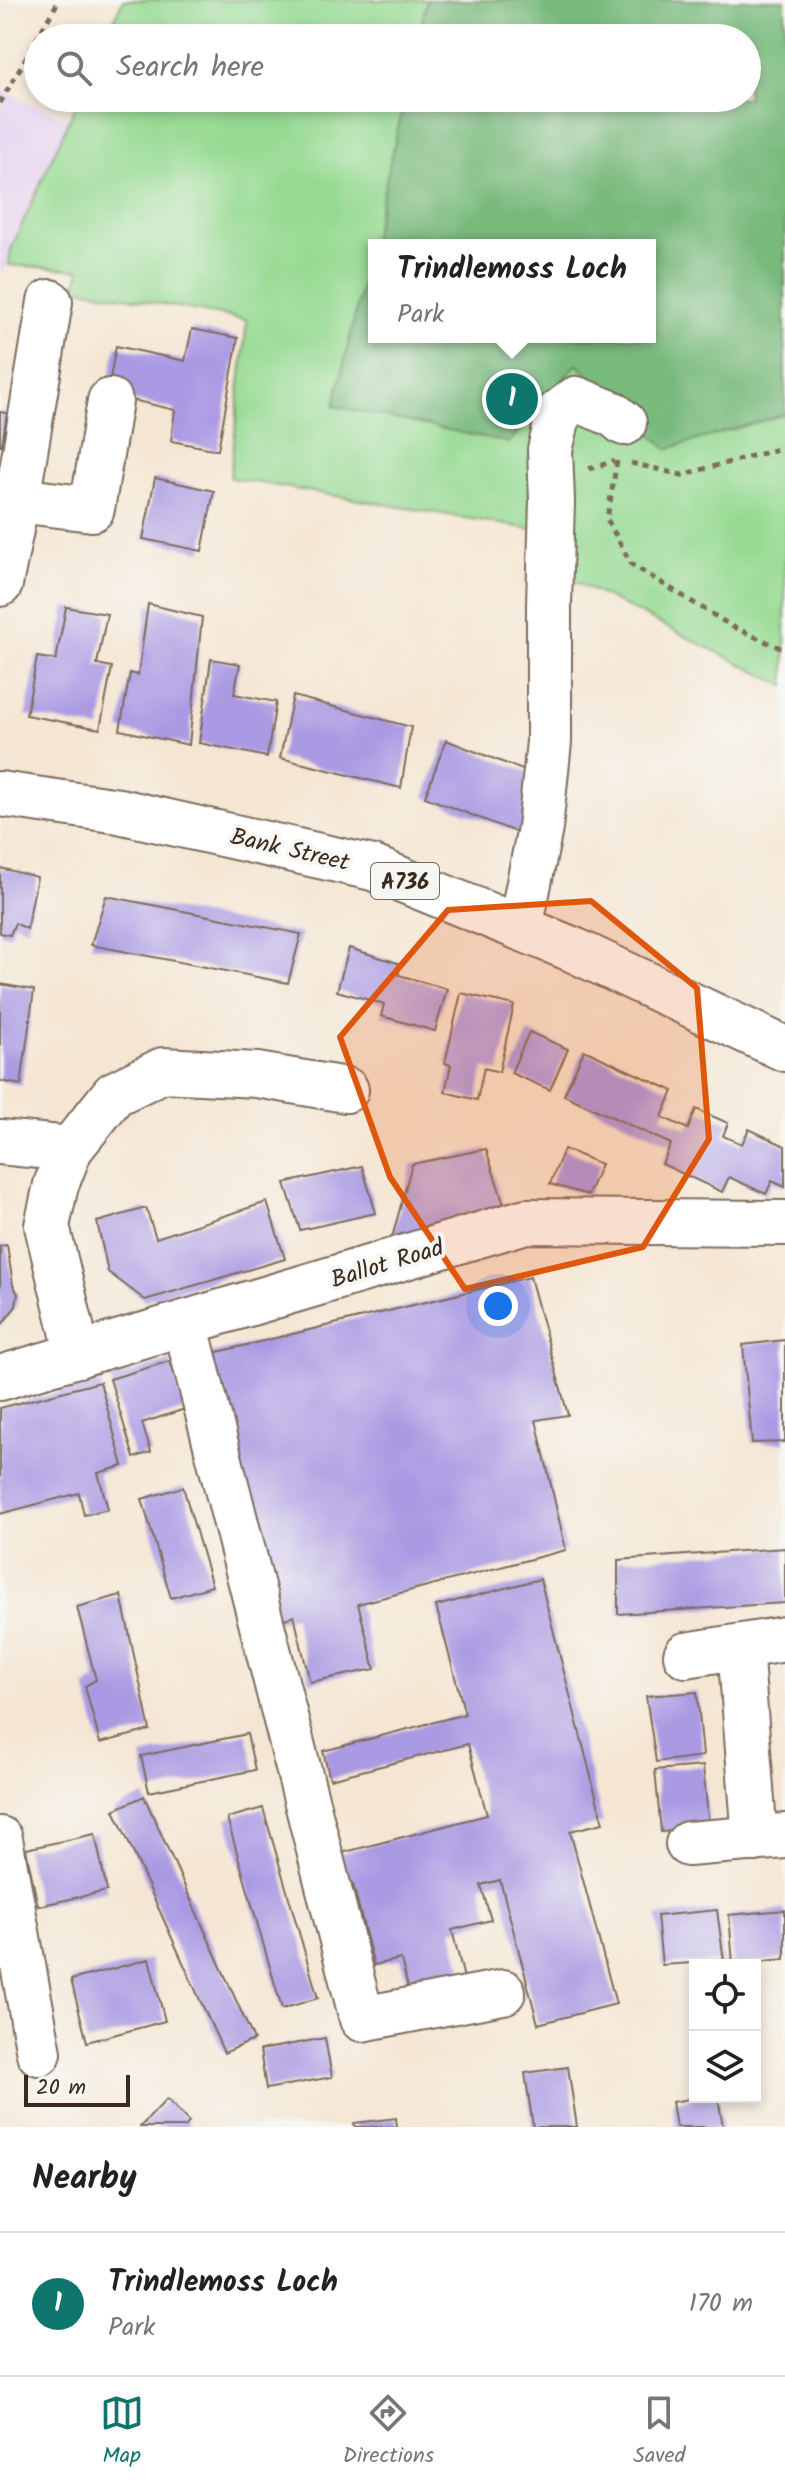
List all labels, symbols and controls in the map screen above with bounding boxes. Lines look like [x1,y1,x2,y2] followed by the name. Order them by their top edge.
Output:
[24,24,761,112] search box
[116,44,264,92] text: Search here
[52,46,96,90] icon: search
[368,239,656,343] popup
[397,246,627,294] text: Trindlemoss Loch
[397,294,444,336] text: Park
[486,369,538,429] pin: 1
[226,818,354,883] street label: Bank Street
[371,863,439,899] road number: A736
[326,1229,450,1300] street label: Ballot Road
[478,1286,518,1326] your location
[689,1959,761,2103] map controls
[689,1959,761,2031] button: locate
[689,2031,761,2103] button: layers
[24,2071,130,2107] scale bar
[36,2071,86,2106] text: 20 m
[32,2152,137,2206] text: Nearby
[108,2259,338,2307] text: Trindlemoss Loch
[54,2283,62,2325] text: 1
[689,2283,753,2325] text: 170 m
[108,2307,155,2349] text: Park
[100,2391,144,2474] tab: Map
[343,2391,434,2474] tab: Directions
[633,2391,685,2474] tab: Saved

